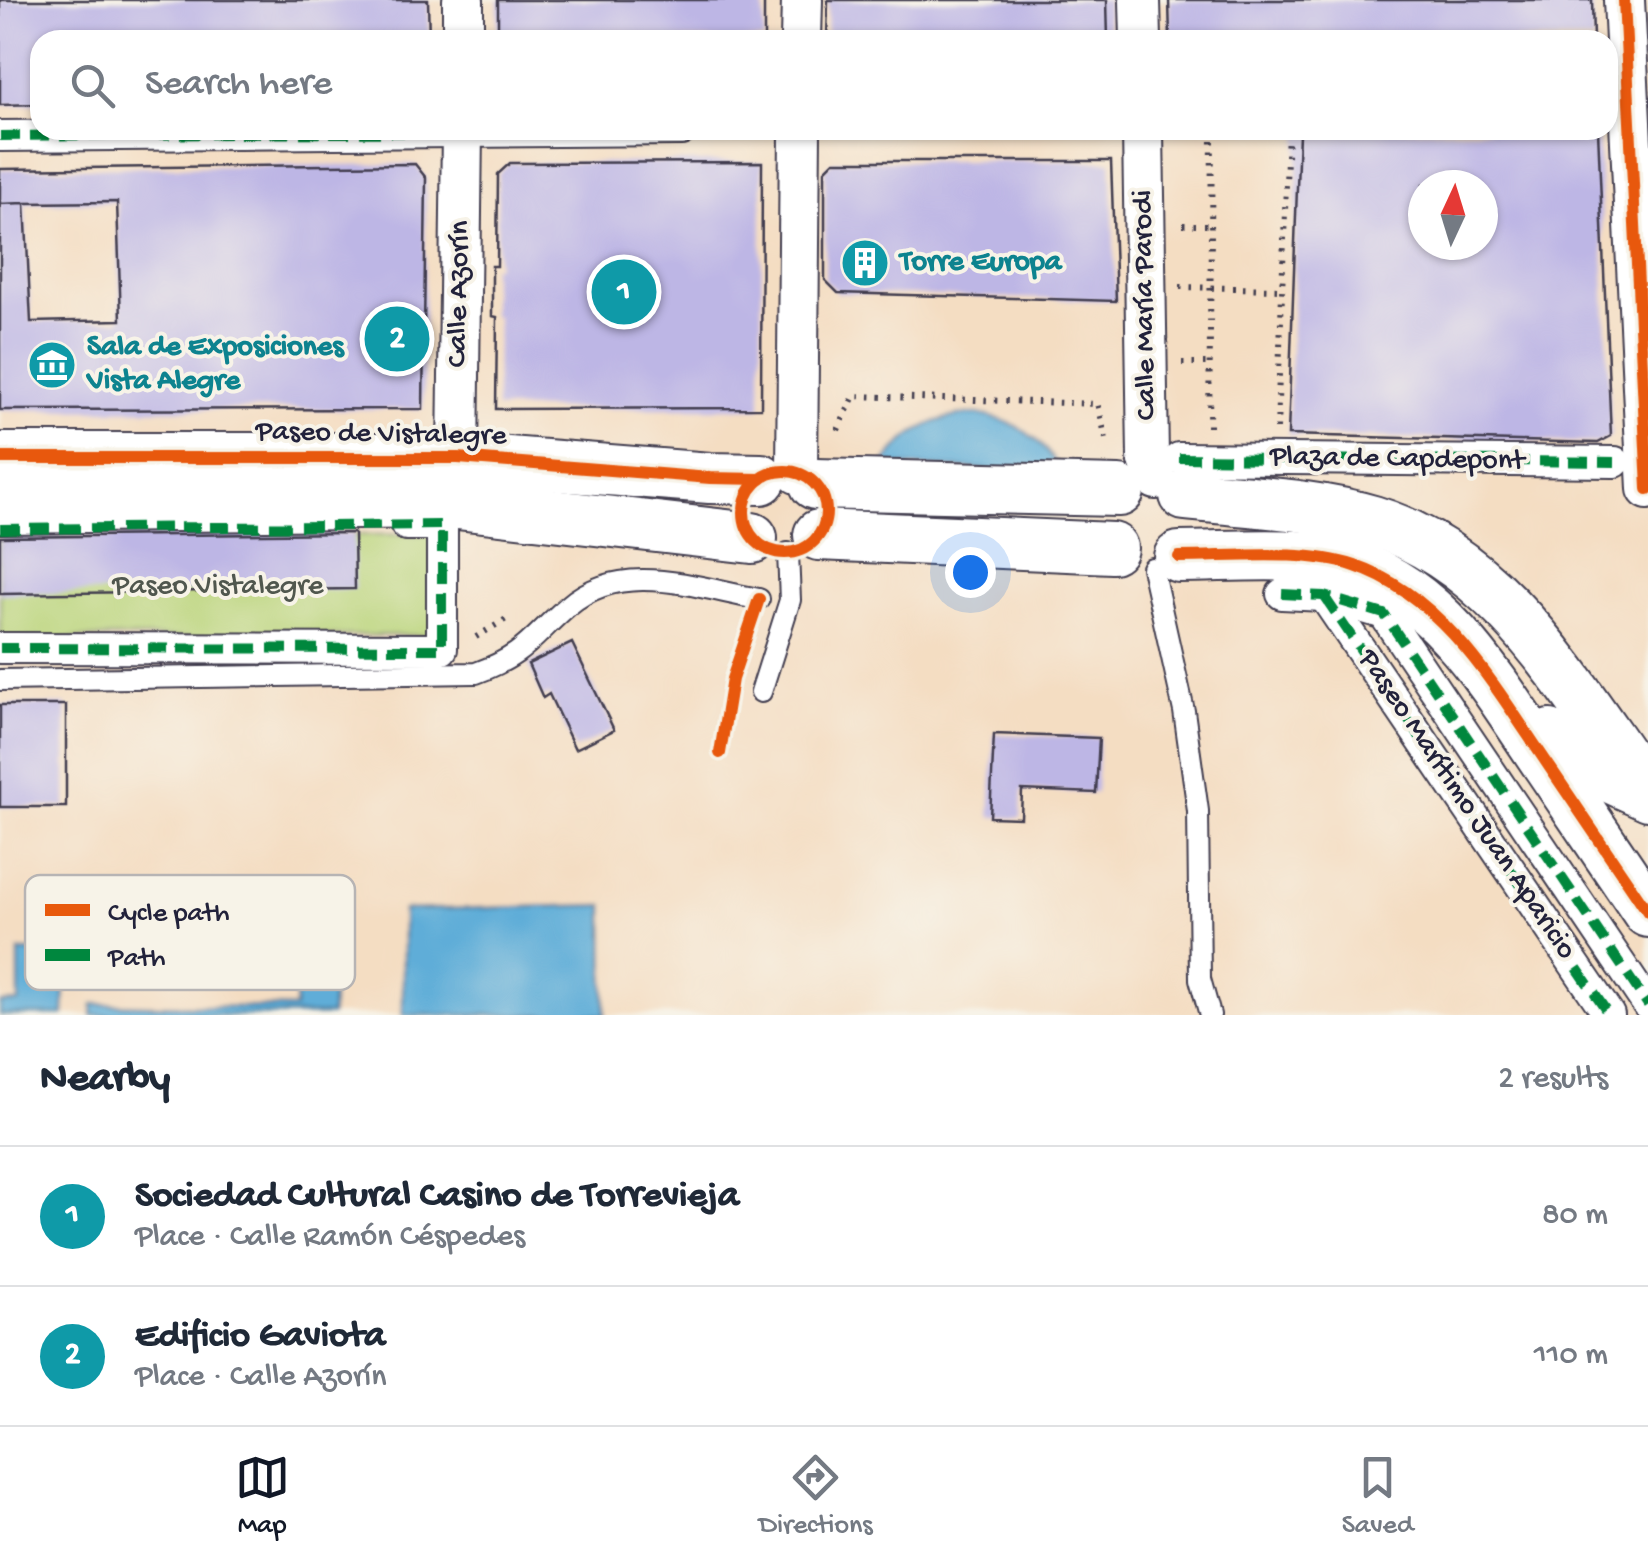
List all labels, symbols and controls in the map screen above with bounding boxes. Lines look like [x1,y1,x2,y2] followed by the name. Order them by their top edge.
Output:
[30,30,1618,140] search box
[65,58,120,113] icon: search
[145,63,332,107] text: Search here
[1408,170,1498,260] north arrow
[1126,189,1166,421] street label: Calle María Parodi
[441,220,479,368] street label: Calle Azorín
[839,237,891,289] building icon: Torre Europa
[898,246,1063,281] place label: Torre Europa
[592,254,656,330] pin: 1
[364,302,430,376] pin: 2
[85,331,345,400] place label: Sala de Exposiciones Vista Alegre
[26,339,78,391] museum icon: Sala de Exposiciones Vista Alegre
[254,415,507,455] street label: Paseo de Vistalegre
[1268,440,1527,480] street label: Plaza de Capdepont
[945,547,996,598] your location
[112,570,324,605] park label: Paseo Vistalegre
[1349,643,1583,967] street label: Paseo Marítimo Juan Aparicio
[25,875,355,990] legend
[108,898,230,931] text: Cycle path
[107,943,165,976] text: Path
[40,1056,170,1105] text: Nearby
[1498,1061,1608,1099] text: 2 results
[135,1175,739,1219] text: Sociedad Cultural Casino de Torrevieja
[66,1197,79,1235] text: 1
[1542,1197,1608,1235] text: 80 m
[135,1219,525,1257] text: Place · Calle Ramón Céspedes
[135,1315,385,1359] text: Edificio Gaviota
[65,1337,80,1375] text: 2
[1534,1337,1608,1375] text: 110 m
[135,1359,386,1397] text: Place · Calle Azorín
[235,1450,290,1543] tab: Map
[759,1450,873,1543] tab: Directions
[1342,1450,1413,1543] tab: Saved

